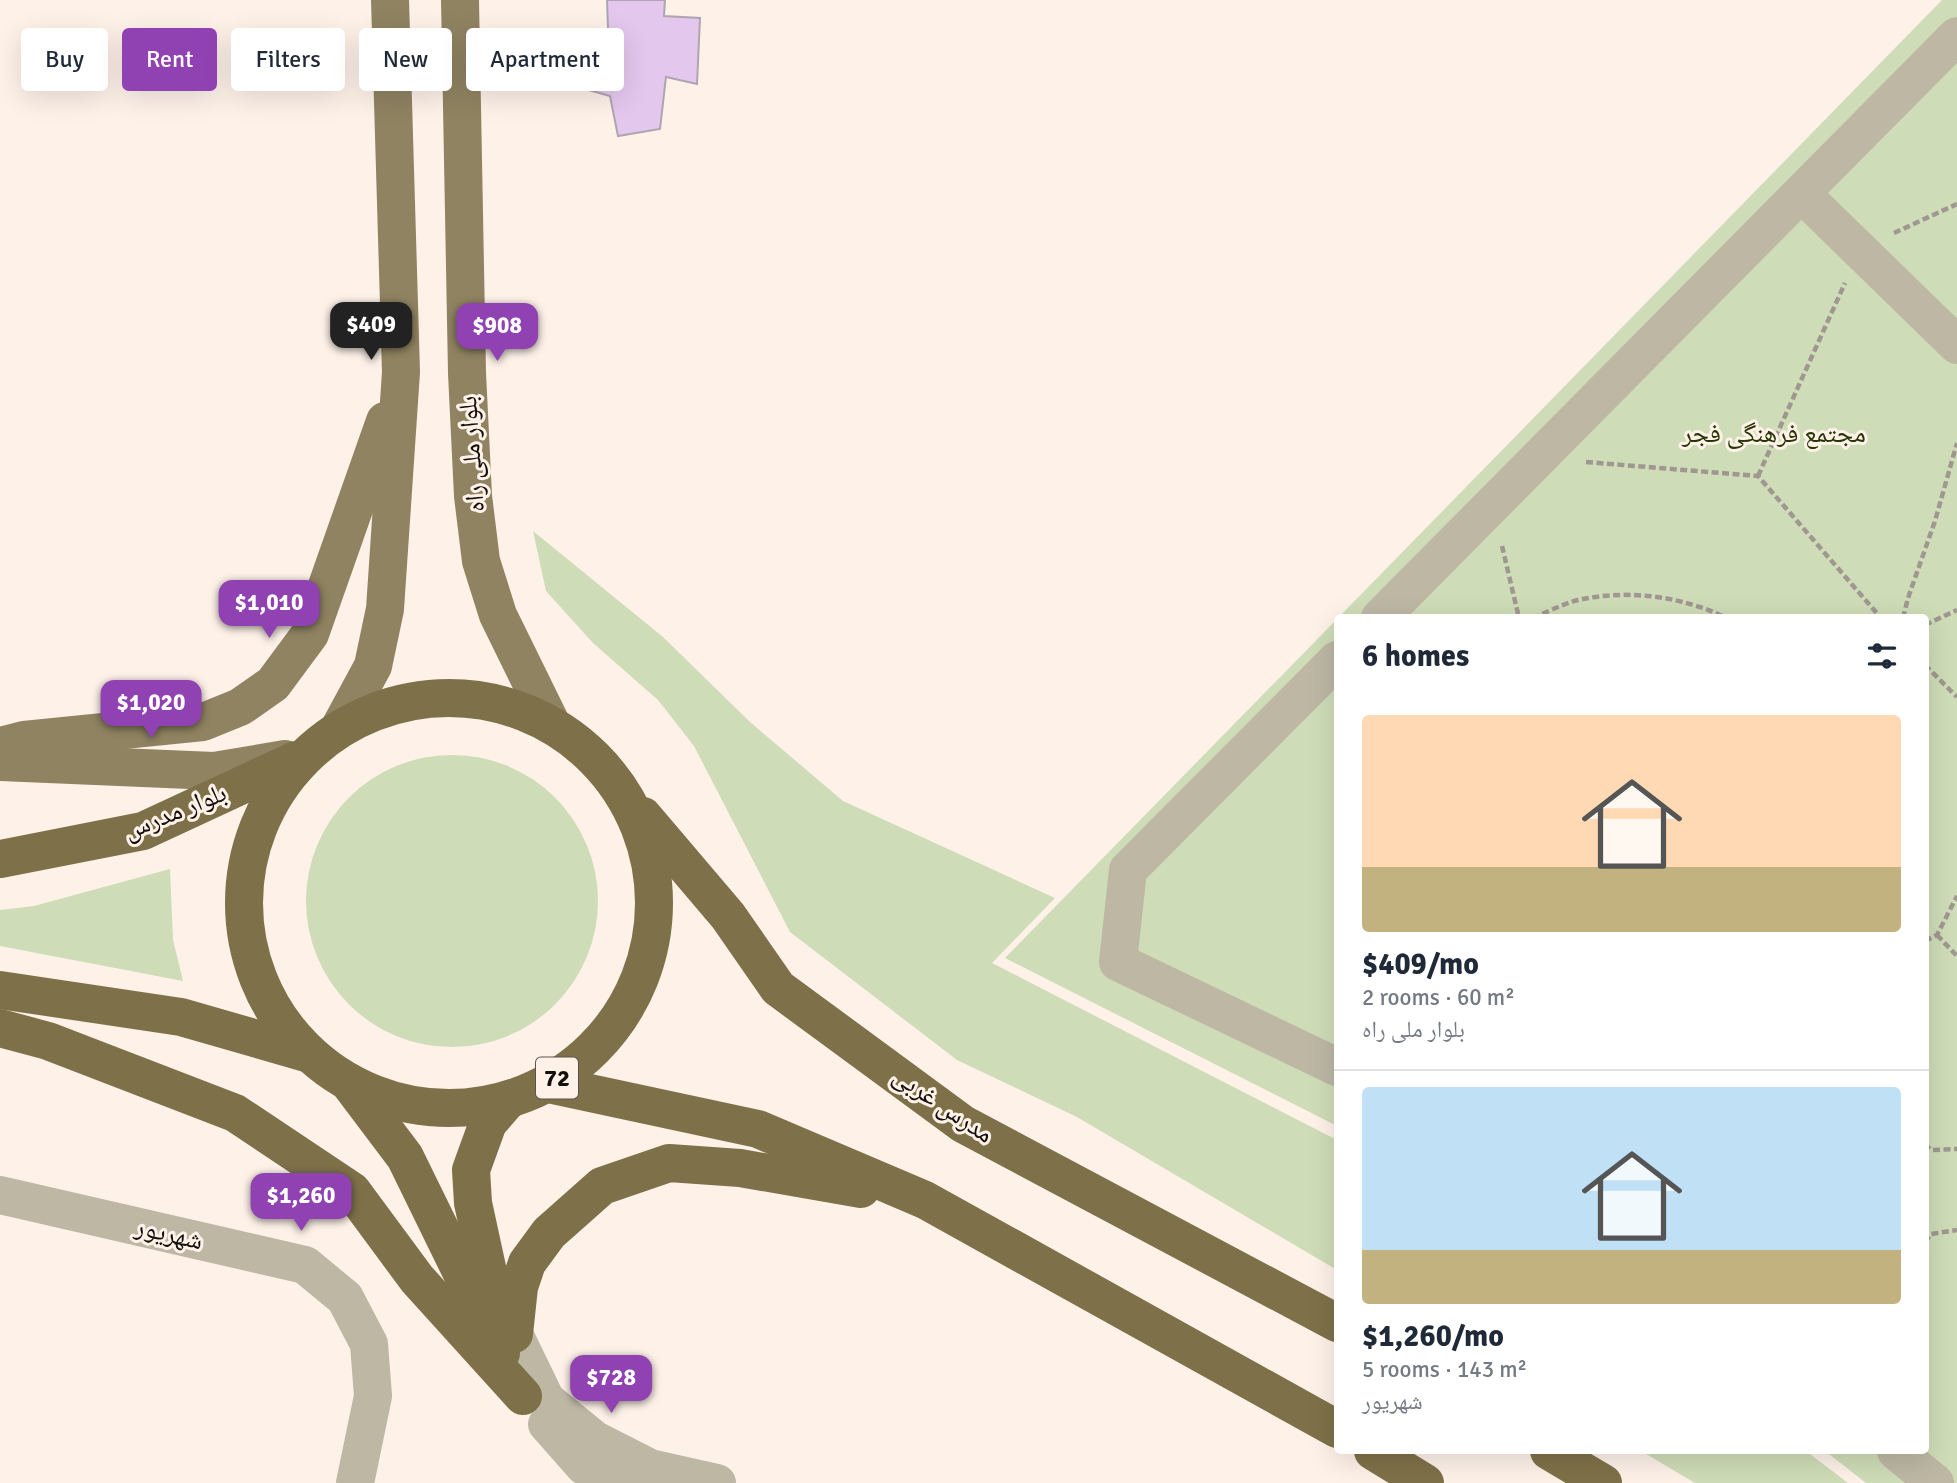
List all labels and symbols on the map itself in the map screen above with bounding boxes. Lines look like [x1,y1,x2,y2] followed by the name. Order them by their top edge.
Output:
[330,302,412,362] pin: $409
[456,304,538,363] pin: $908
[452,395,492,513] street label: بلوار ملی راه
[1681,418,1866,450] park label: مجتمع فرهنگی فجر
[212,580,326,640] pin: $1,010
[94,680,208,740] pin: $1,020
[119,777,231,847] street label: بلوار مدرس
[536,1058,578,1098] road number: 72
[886,1060,1000,1150] street label: مدرس غربی
[244,1174,358,1233] pin: $1,260
[131,1210,206,1257] street label: شهریور
[570,1356,652,1415] pin: $728

